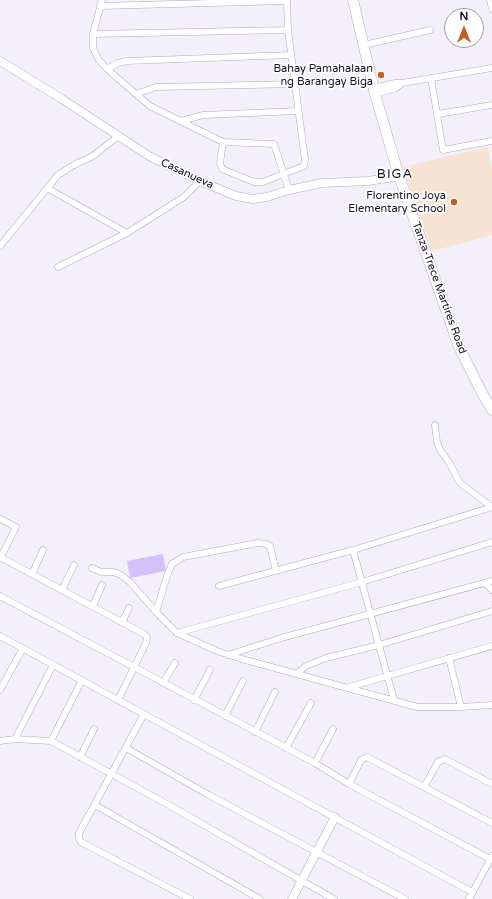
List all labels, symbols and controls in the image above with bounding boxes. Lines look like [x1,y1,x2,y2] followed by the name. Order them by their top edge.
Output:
[444,8,484,48] north arrow
[460,10,468,23] text: N
[273,62,373,88] place label: Bahay Pamahalaan ng Barangay Biga
[376,70,386,80] marker: Bahay Pamahalaan ng Barangay Biga
[158,156,216,192] street label: Casanueva
[377,167,413,183] district label: BIGA
[348,189,446,215] place label: Florentino Joya Elementary School
[449,197,459,207] marker: Florentino Joya Elementary School
[409,220,469,356] street label: Tanza-Trece Martires Road

